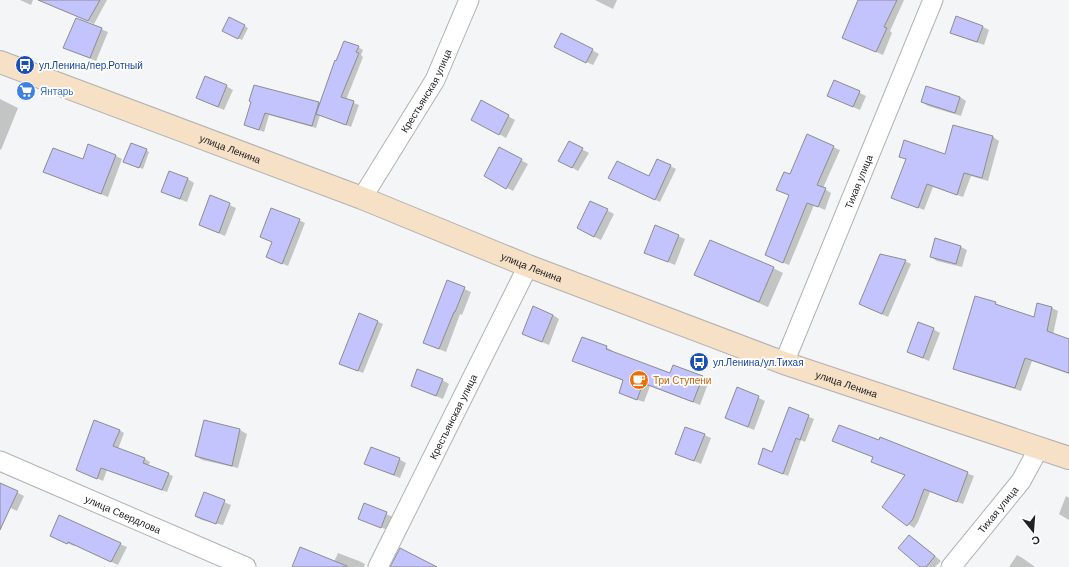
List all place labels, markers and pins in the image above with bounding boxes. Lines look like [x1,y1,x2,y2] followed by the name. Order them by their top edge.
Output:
[14,54,36,76] bus stop icon: ул.Ленина/пер.Ротный
[39,59,143,72] place label: ул.Ленина/пер.Ротный
[15,80,37,102] supermarket icon: Янтарь
[40,85,74,98] place label: Янтарь
[688,351,710,373] bus stop icon: ул.Ленина/ул.Тихая
[713,356,804,369] place label: ул.Ленина/ул.Тихая
[628,369,650,391] cafe icon: Три Ступени
[653,374,711,387] place label: Три Ступени

